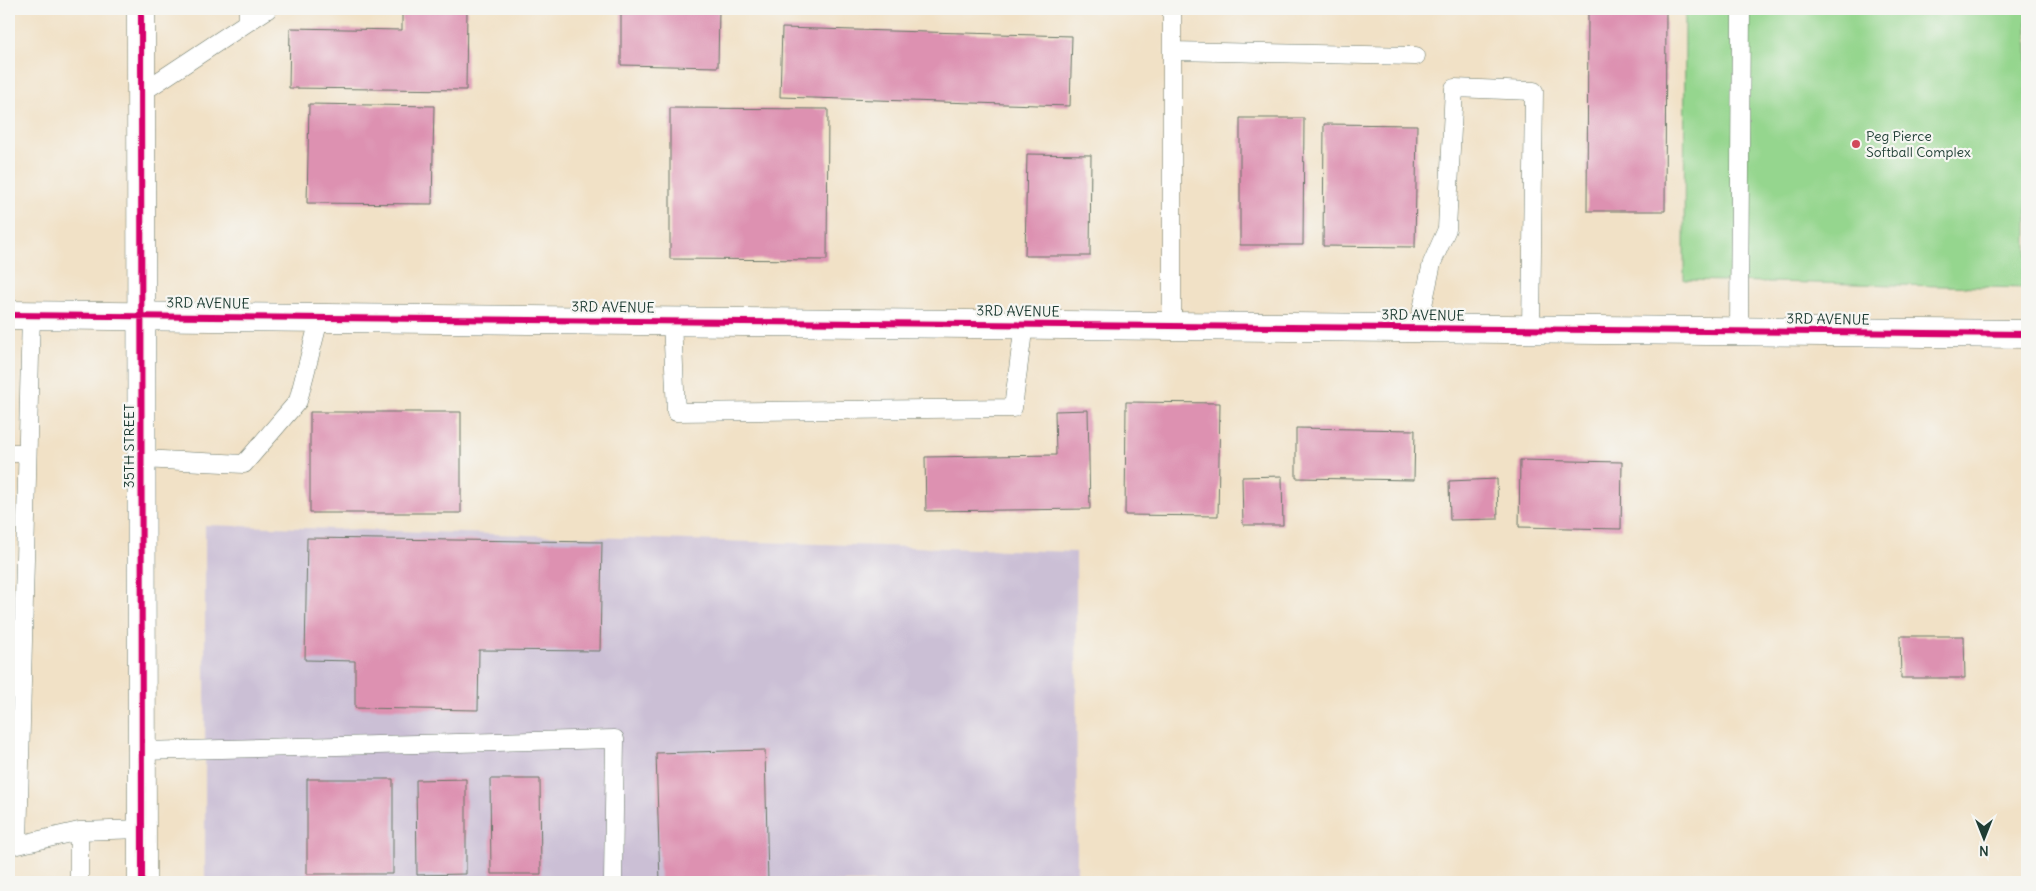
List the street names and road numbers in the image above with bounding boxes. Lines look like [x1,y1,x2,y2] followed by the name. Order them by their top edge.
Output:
[166,293,250,313] street label: 3RD AVENUE
[571,297,655,317] street label: 3RD AVENUE
[976,301,1060,321] street label: 3RD AVENUE
[1381,305,1465,325] street label: 3RD AVENUE
[1786,309,1870,329] street label: 3RD AVENUE
[120,404,138,488] street label: 35TH STREET

